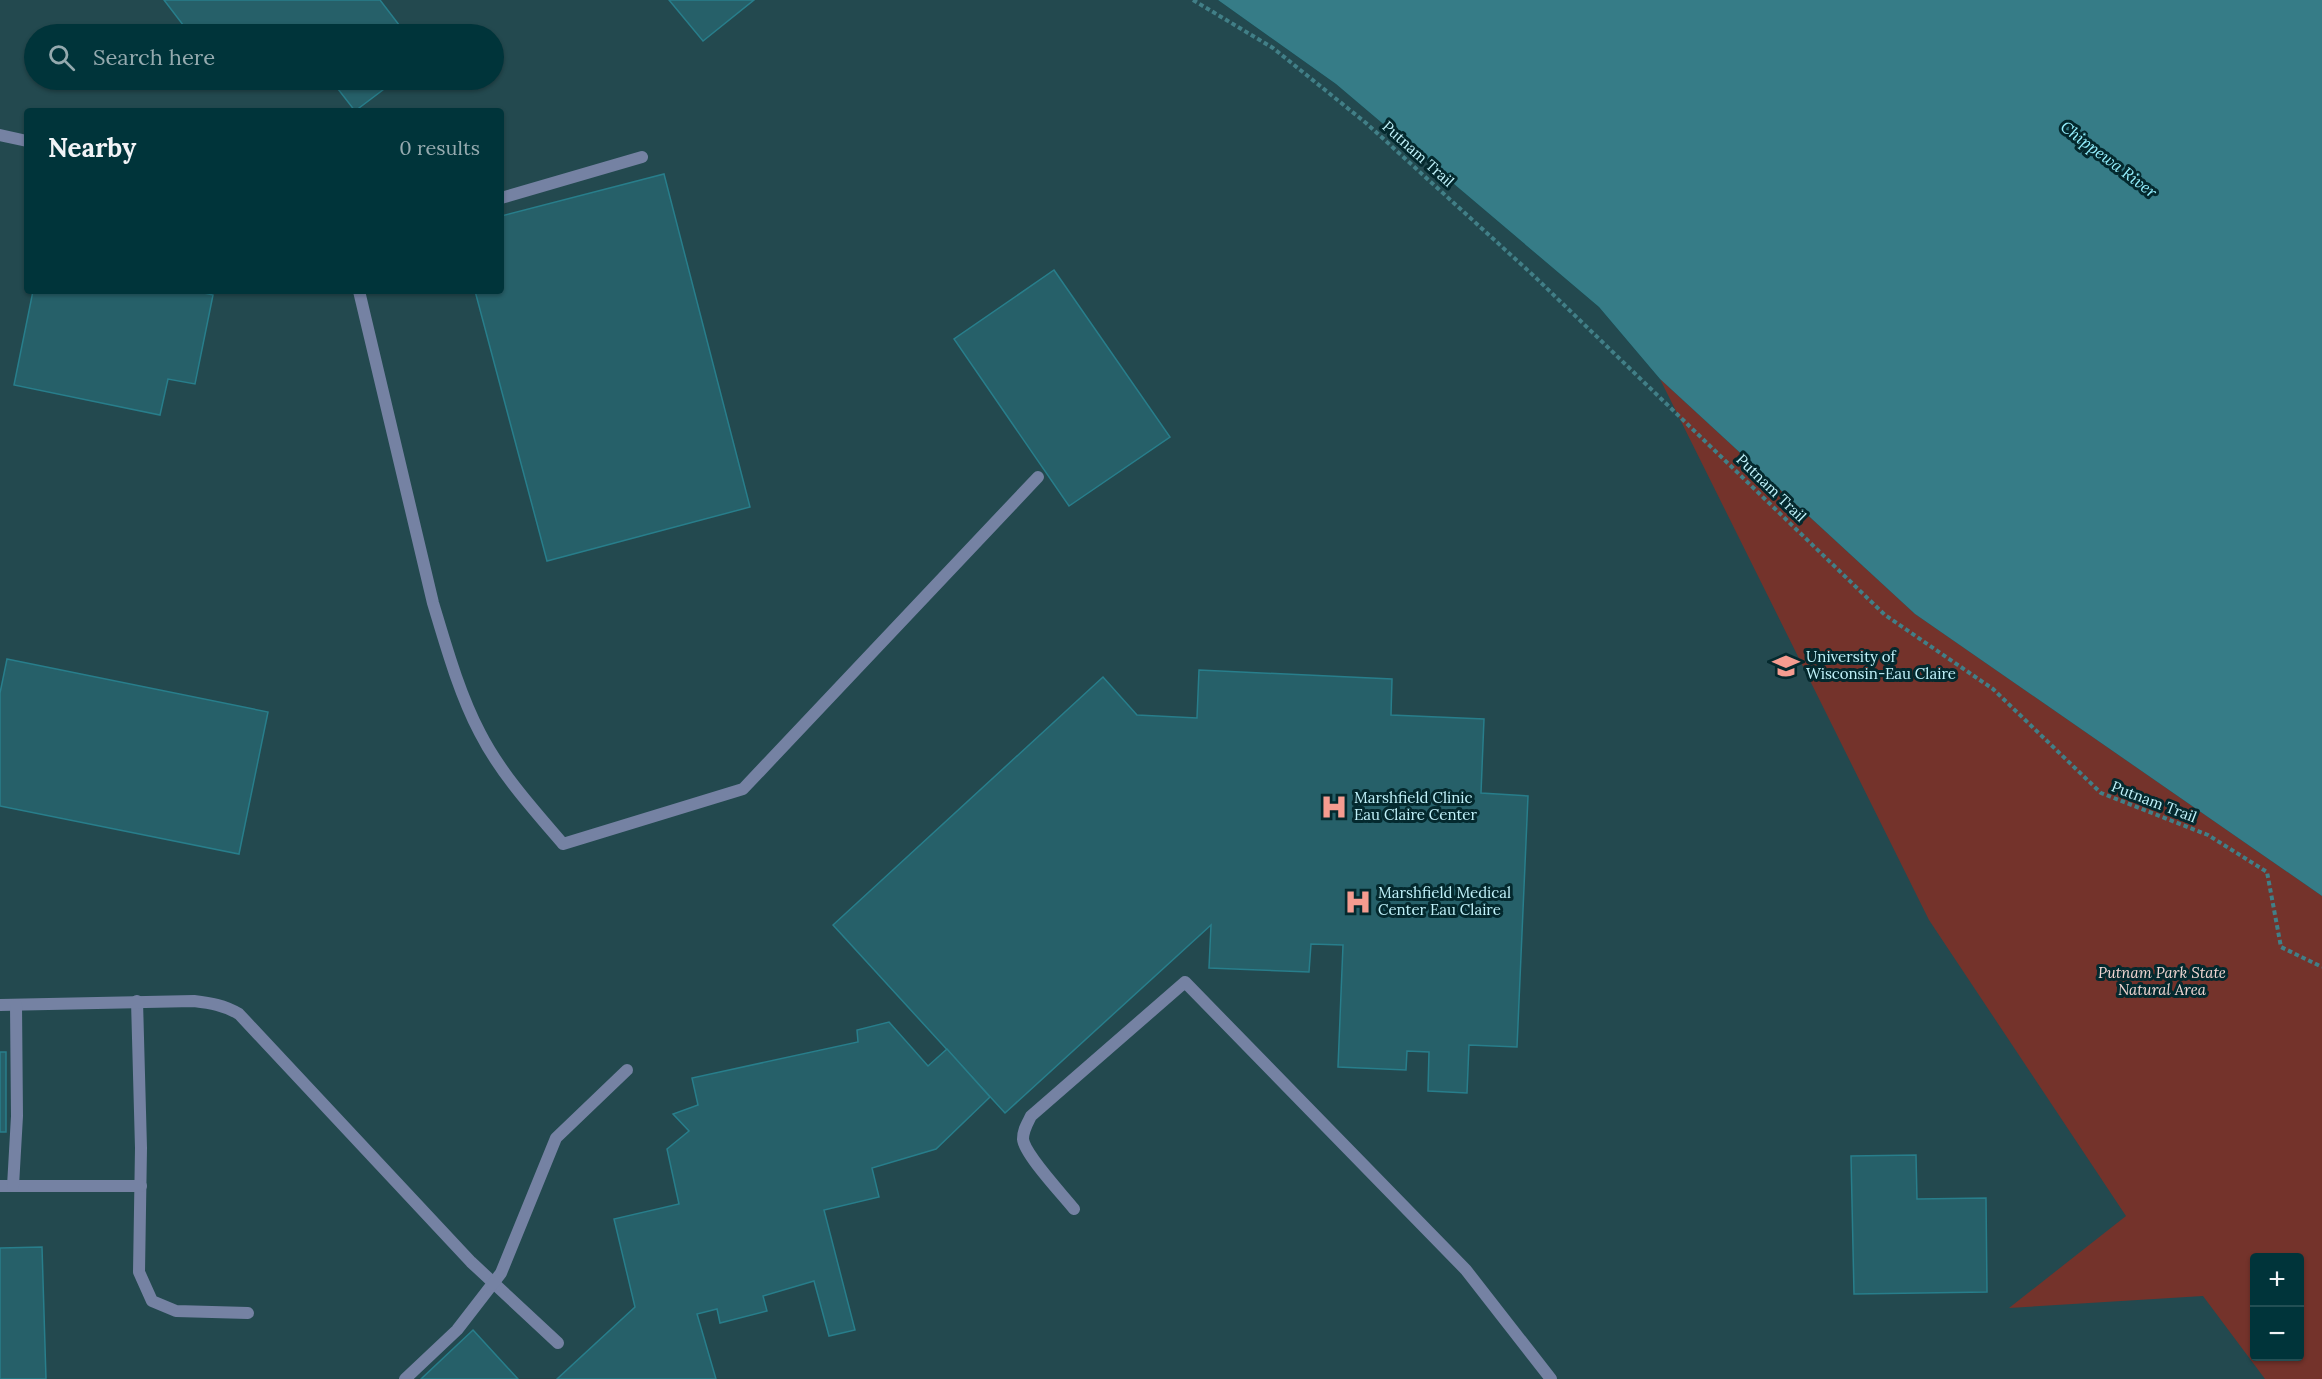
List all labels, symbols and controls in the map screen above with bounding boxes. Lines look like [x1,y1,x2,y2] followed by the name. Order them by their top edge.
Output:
[24,24,504,90] search box
[45,41,78,74] icon: search
[93,43,215,71] text: Search here
[2057,116,2162,202] water label: Chippewa River
[1379,117,1458,191] street label: Putnam Trail
[48,131,136,164] text: Nearby
[399,135,480,160] text: 0 results
[1732,450,1810,526] street label: Putnam Trail
[1806,647,1956,683] place label: University of Wisconsin-Eau Claire
[1771,651,1801,681] school or university icon: University of Wisconsin-Eau Claire
[2109,777,2200,827] street label: Putnam Trail
[1354,788,1477,824] place label: Marshfield Clinic Eau Claire Center
[1319,792,1349,822] hospital icon: Marshfield Clinic Eau Claire Center
[1378,883,1511,919] place label: Marshfield Medical Center Eau Claire
[1343,887,1373,917] hospital icon: Marshfield Medical Center Eau Claire
[2098,963,2226,999] park label: Putnam Park State Natural Area
[2250,1253,2304,1361] map controls
[2250,1253,2304,1307] button: +
[2250,1307,2304,1361] button: −

